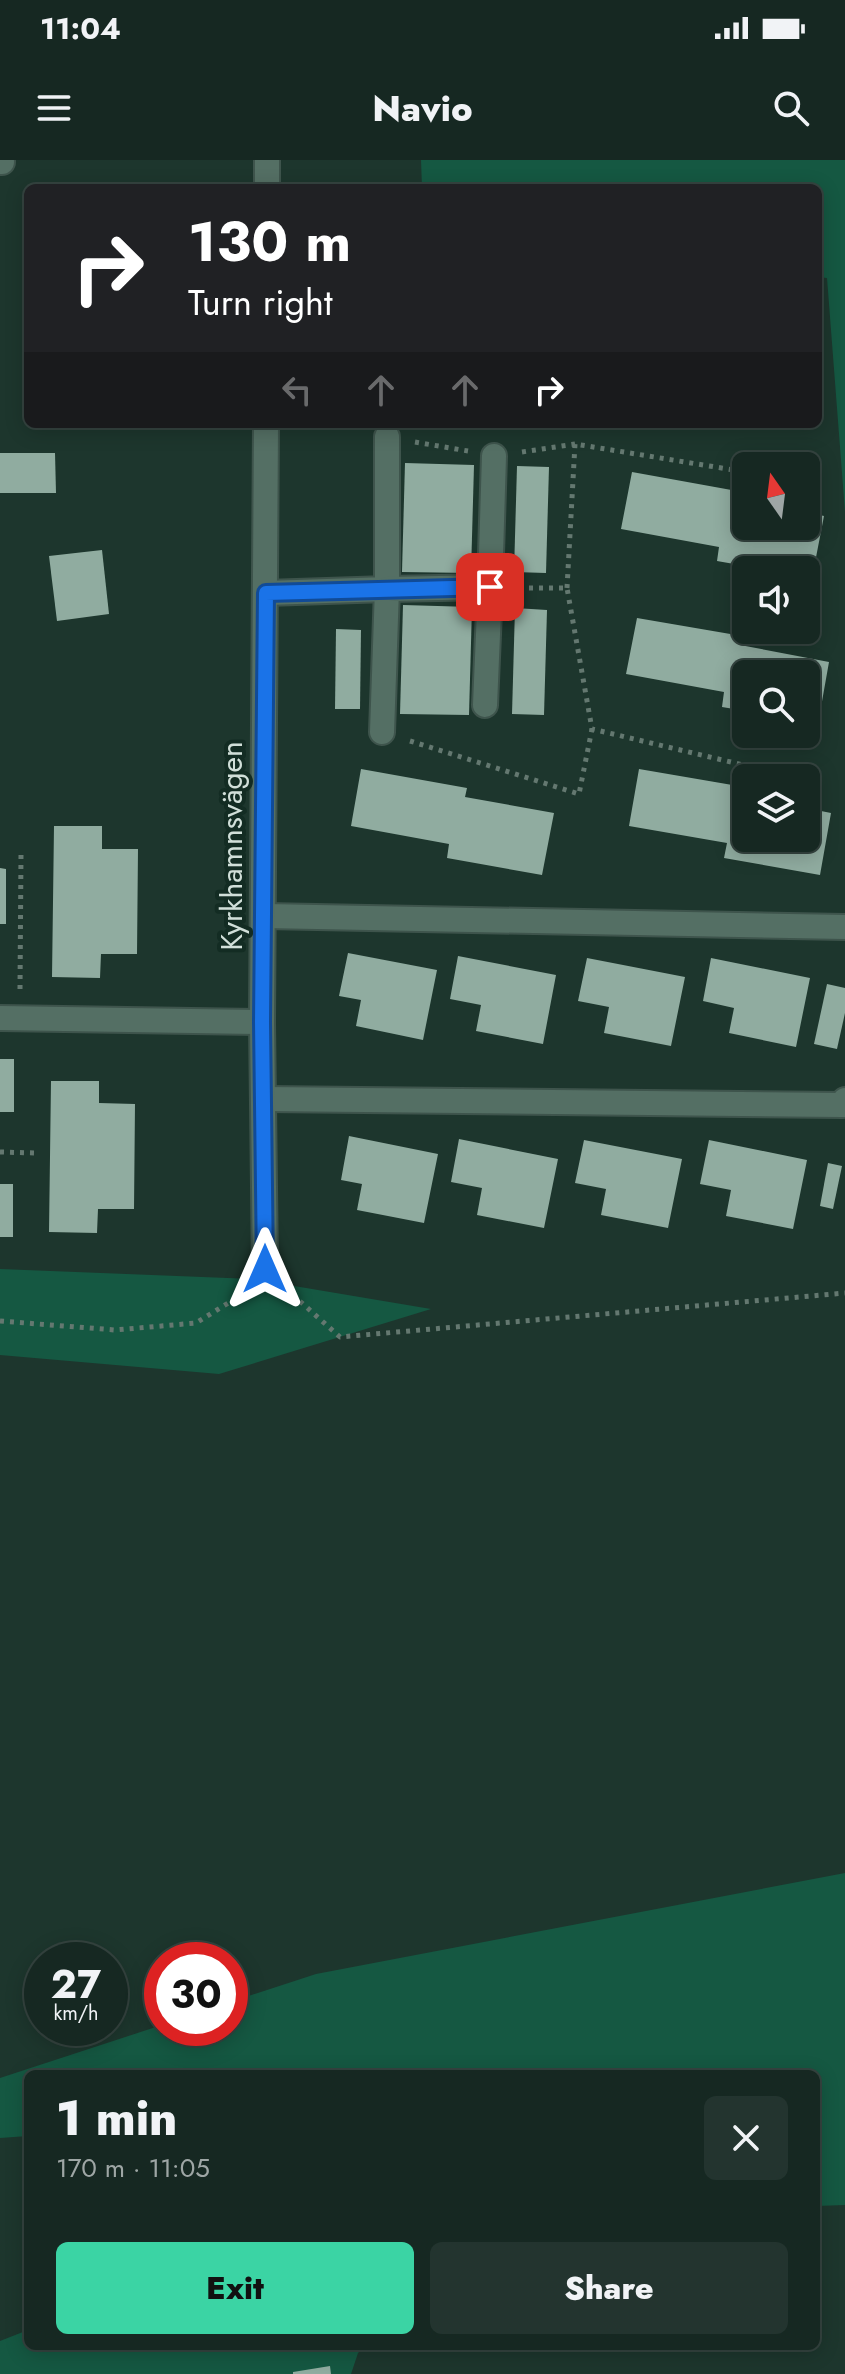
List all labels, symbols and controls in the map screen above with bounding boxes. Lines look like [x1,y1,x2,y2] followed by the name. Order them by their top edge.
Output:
[40,7,121,50] text: 11:04
[372,82,473,134] text: Navio
[32,86,76,130] icon: menu
[769,86,813,130] icon: search
[188,201,351,282] text: 130 m
[56,216,160,320] icon: right
[188,276,333,328] text: Turn right
[275,368,319,412] icon: left
[359,368,403,412] icon: ahead
[443,368,487,412] icon: ahead
[527,368,571,412] icon: right
[732,452,820,540] north arrow
[732,452,820,852] map controls
[456,553,524,621] pin
[732,556,820,644] button: sound
[468,565,512,609] icon: arrive
[732,660,820,748] button: search
[210,741,253,951] street label: Kyrkhamnsvägen
[732,764,820,852] button: layers
[223,1227,307,1311] position arrow
[144,1942,248,2046] speed limit sign: 30
[51,1955,101,2013] text: 27
[53,1999,99,2028] text: km/h
[56,2084,177,2153] text: 1 min
[704,2096,788,2180] button: close
[56,2149,210,2187] text: 170 m · 11:05
[56,2242,414,2334] button: Exit
[430,2242,788,2334] button: Share

